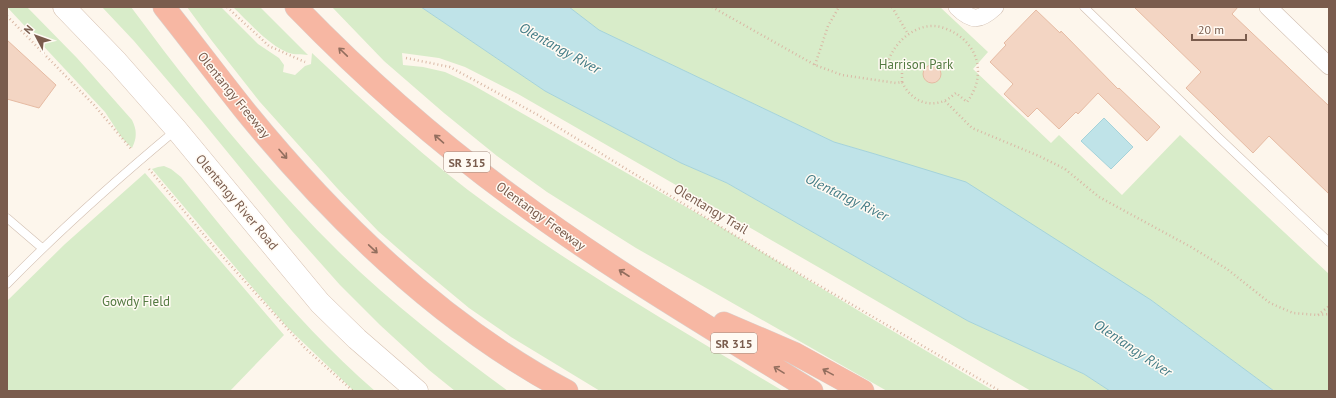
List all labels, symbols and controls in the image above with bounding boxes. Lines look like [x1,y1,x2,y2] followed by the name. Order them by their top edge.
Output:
[16,16,56,56] north arrow
[1192,16,1246,42] scale bar
[516,18,605,78] water label: Olentangy River
[21,22,36,37] text: N
[1198,22,1224,37] text: 20 m
[338,47,348,57] one-way arrow
[194,48,274,142] street label: Olentangy Freeway
[879,56,954,73] park label: Harrison Park
[434,135,444,144] one-way arrow
[278,149,287,159] one-way arrow
[192,151,282,253] street label: Olentangy River Road
[444,152,490,172] road number: SR 315
[803,169,893,225] water label: Olentangy River
[493,178,589,254] street label: Olentangy Freeway
[671,180,752,238] street label: Olentangy Trail
[367,244,378,253] one-way arrow
[618,269,629,277] one-way arrow
[102,293,170,310] park label: Gowdy Field
[1091,315,1177,381] water label: Olentangy River
[711,333,757,353] road number: SR 315
[773,366,785,374] one-way arrow
[823,368,835,376] one-way arrow

